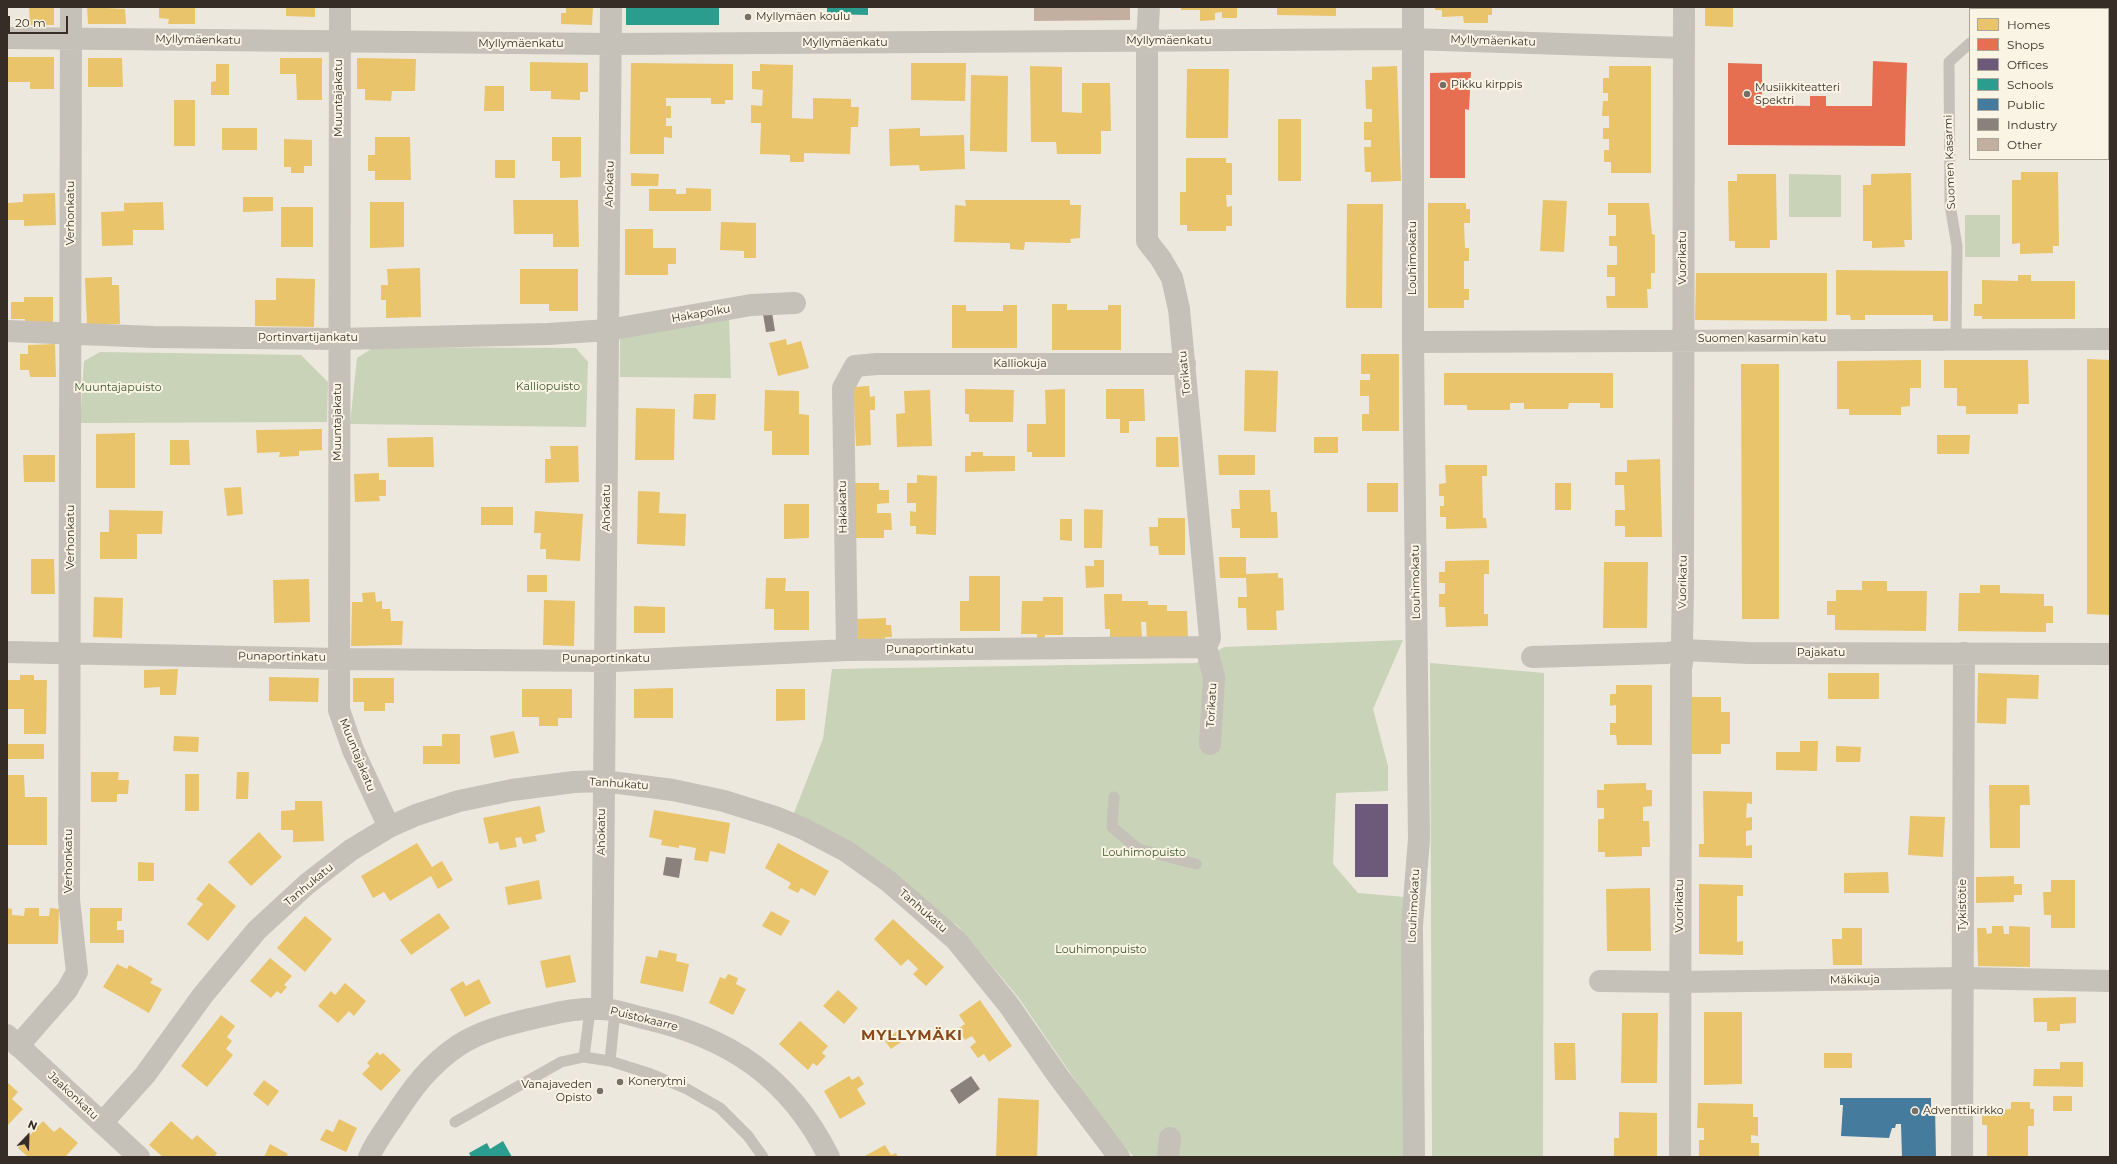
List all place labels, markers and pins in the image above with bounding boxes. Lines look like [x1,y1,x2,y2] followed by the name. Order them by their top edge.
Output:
[756,10,850,24] place label: Myllymäen koulu
[743,12,753,22] marker: Myllymäen koulu
[1451,78,1522,92] place label: Pikku kirppis
[1438,80,1448,90] marker: Pikku kirppis
[1755,81,1840,107] place label: Musiikkiteatteri Spektri
[1742,89,1752,99] marker: Musiikkiteatteri Spektri
[628,1075,686,1089] place label: Konerytmi
[615,1077,625,1087] marker: Konerytmi
[521,1078,592,1104] place label: Vanajaveden Opisto
[595,1086,605,1096] marker: Vanajaveden Opisto
[1923,1104,2004,1118] place label: Adventtikirkko
[1910,1106,1920,1116] marker: Adventtikirkko

